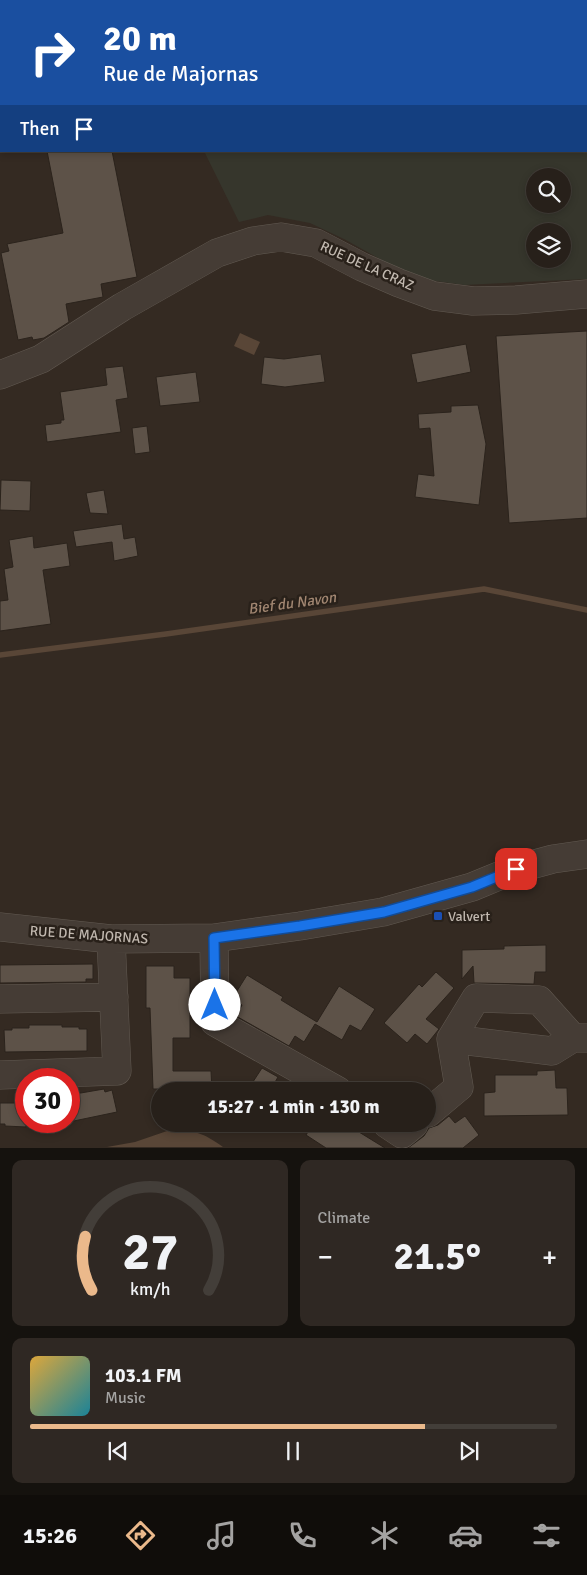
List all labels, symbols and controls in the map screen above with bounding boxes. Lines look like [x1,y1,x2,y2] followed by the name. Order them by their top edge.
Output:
[103,17,177,60] text: 20 m
[20,20,85,85] icon: right
[103,60,258,87] text: Rue de Majornas
[70,115,98,143] icon: arrive
[20,117,60,141] text: Then
[526,168,571,268] map controls
[526,168,571,213] button: search
[526,223,571,268] button: layers
[318,238,417,294] street label: RUE DE LA CRAZ
[247,588,338,618] water label: Bief du Navon
[495,848,537,890] pin
[502,855,530,883] icon: arrive
[448,908,490,925] place label: Valvert
[432,910,444,922] marker: Valvert
[29,922,149,948] street label: RUE DE MAJORNAS
[188,978,240,1030] position arrow
[15,1068,80,1133] speed limit sign: 30
[207,1095,380,1119] text: 15:27 · 1 min · 130 m
[318,1208,370,1228] text: Climate
[122,1220,178,1284] text: 27
[393,1233,481,1280] text: 21.5°
[318,1240,333,1274] text: −
[542,1240,557,1274] text: +
[130,1278,170,1300] text: km/h
[105,1364,182,1388] text: 103.1 FM
[105,1388,146,1408] text: Music
[104,1437,132,1465] icon: previous
[279,1437,307,1465] icon: pause
[455,1437,483,1465] icon: next
[123,1518,158,1553] icon: directions
[204,1518,239,1553] icon: music
[285,1518,320,1553] icon: phone
[367,1518,402,1553] icon: climate
[448,1518,483,1553] icon: car
[529,1518,564,1553] icon: filters
[23,1522,77,1549] text: 15:26

